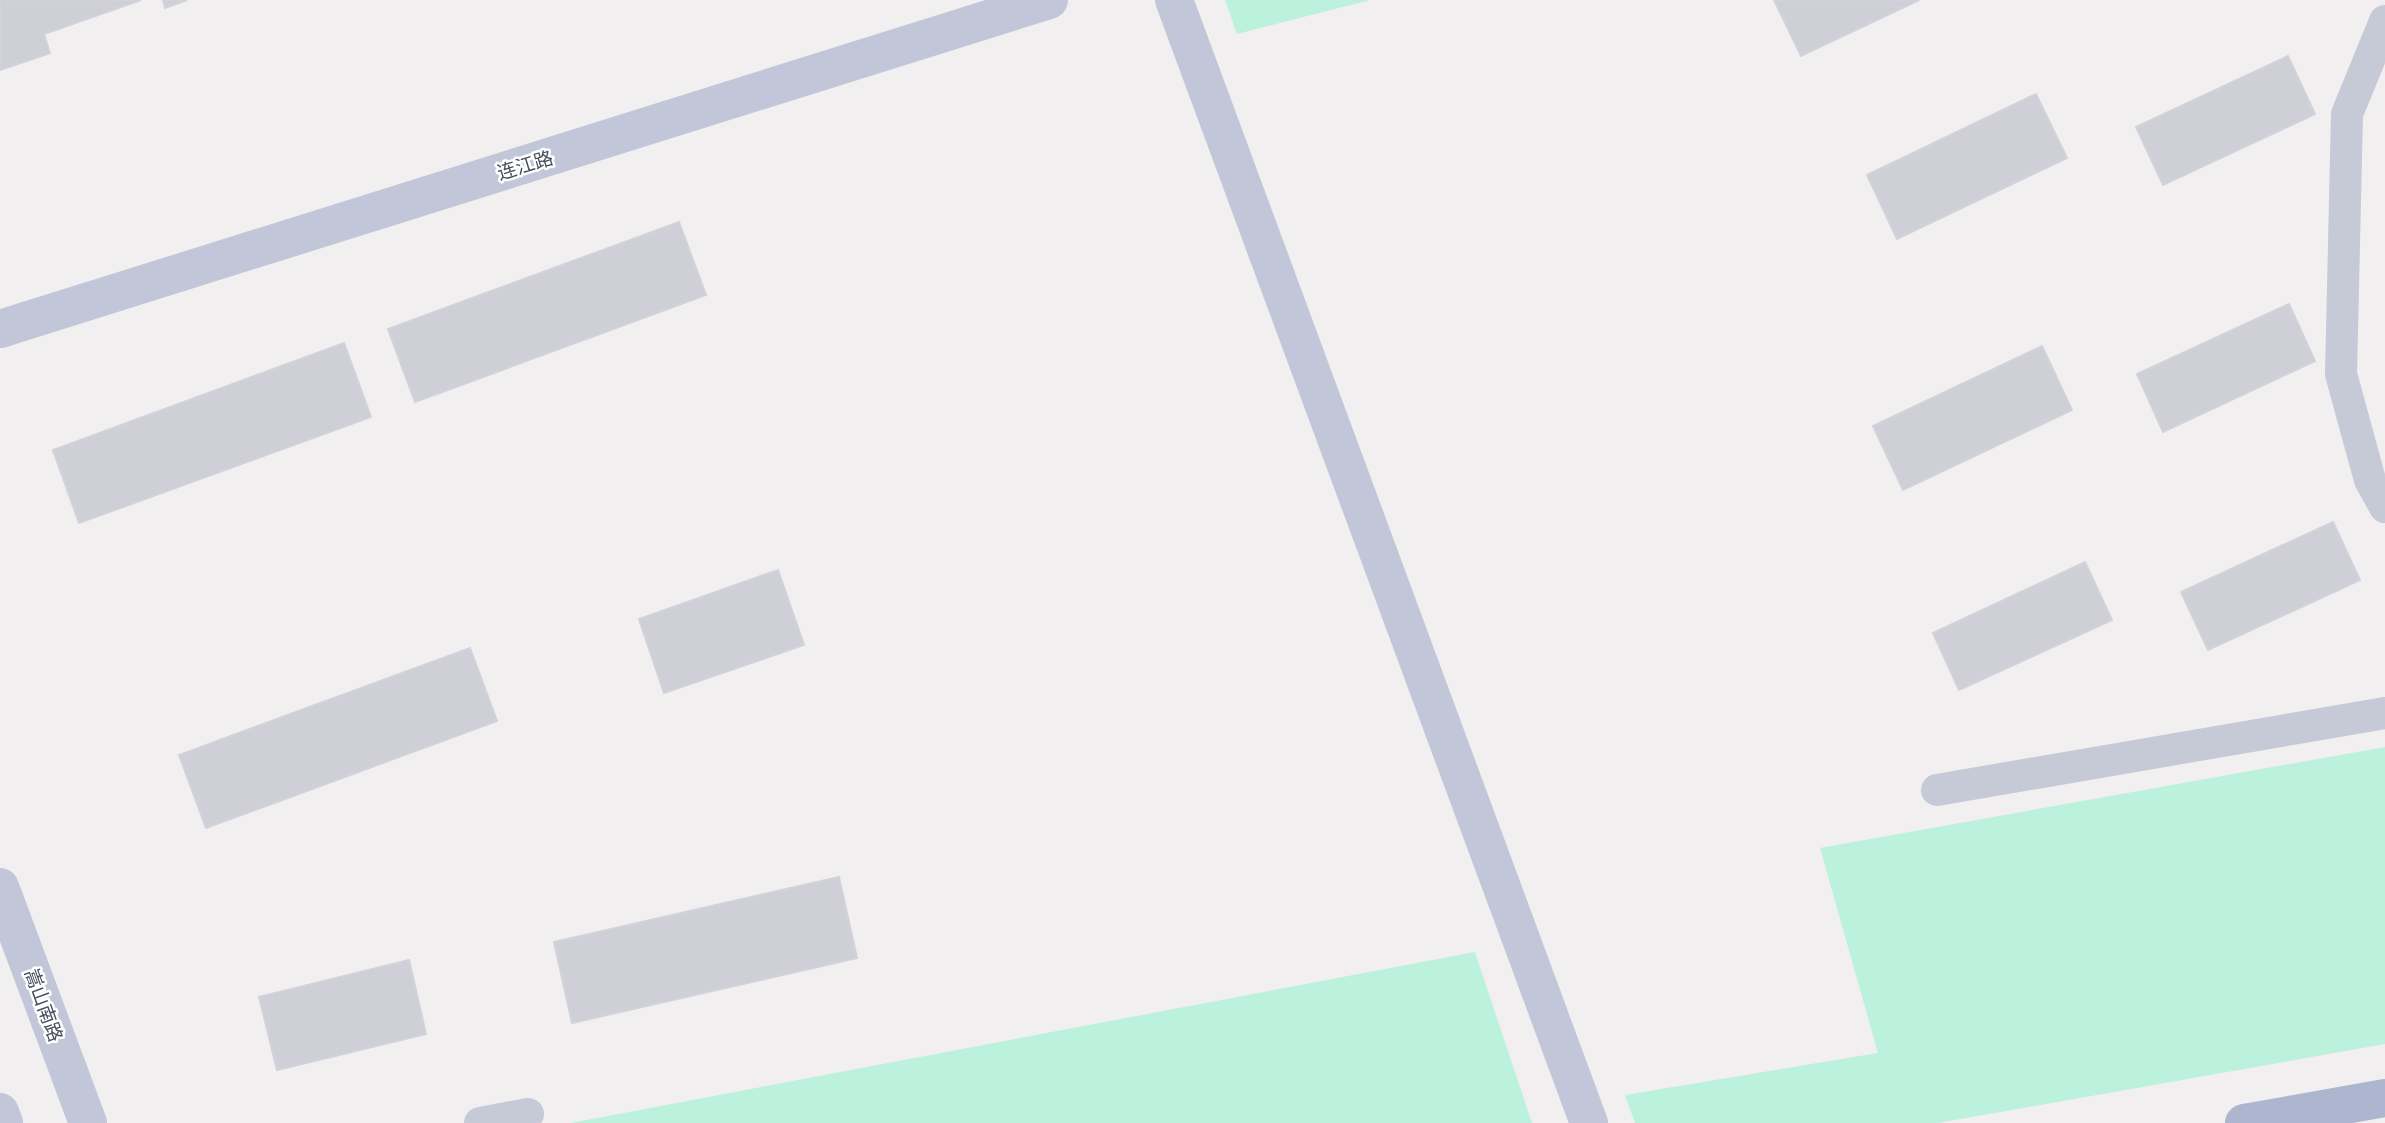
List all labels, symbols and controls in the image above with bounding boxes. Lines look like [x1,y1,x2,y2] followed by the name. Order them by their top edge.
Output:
[495,146,555,184] street label: 连江路
[21,966,67,1044] street label: 嵩山南路

